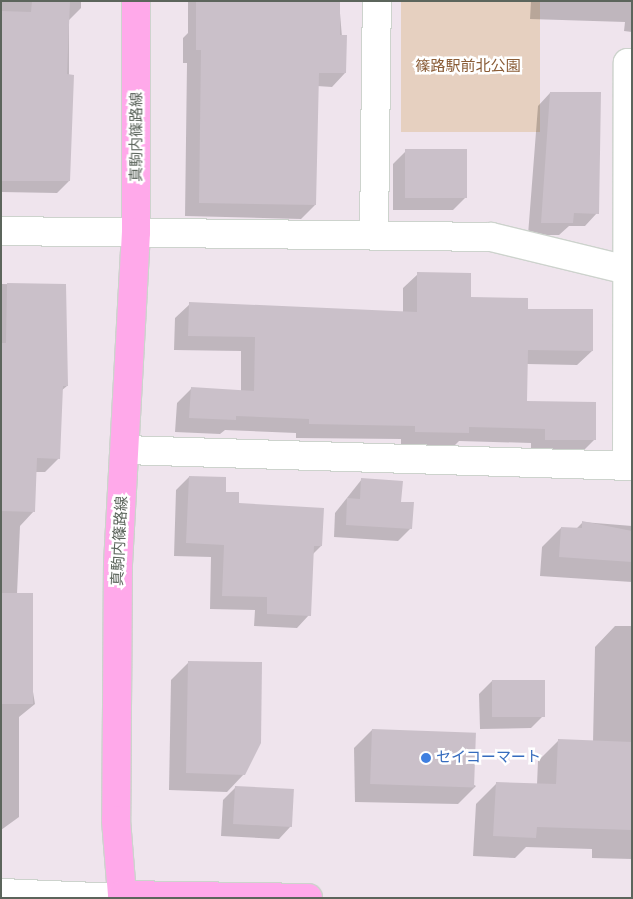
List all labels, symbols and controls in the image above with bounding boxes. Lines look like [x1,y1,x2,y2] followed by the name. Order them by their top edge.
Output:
[416,58,520,76] park label: 篠路駅前北公園
[128,92,146,182] street label: 真駒内篠路線
[109,496,131,586] street label: 真駒内篠路線
[436,749,541,767] place label: セイコーマート
[420,752,432,764] marker: セイコーマート

